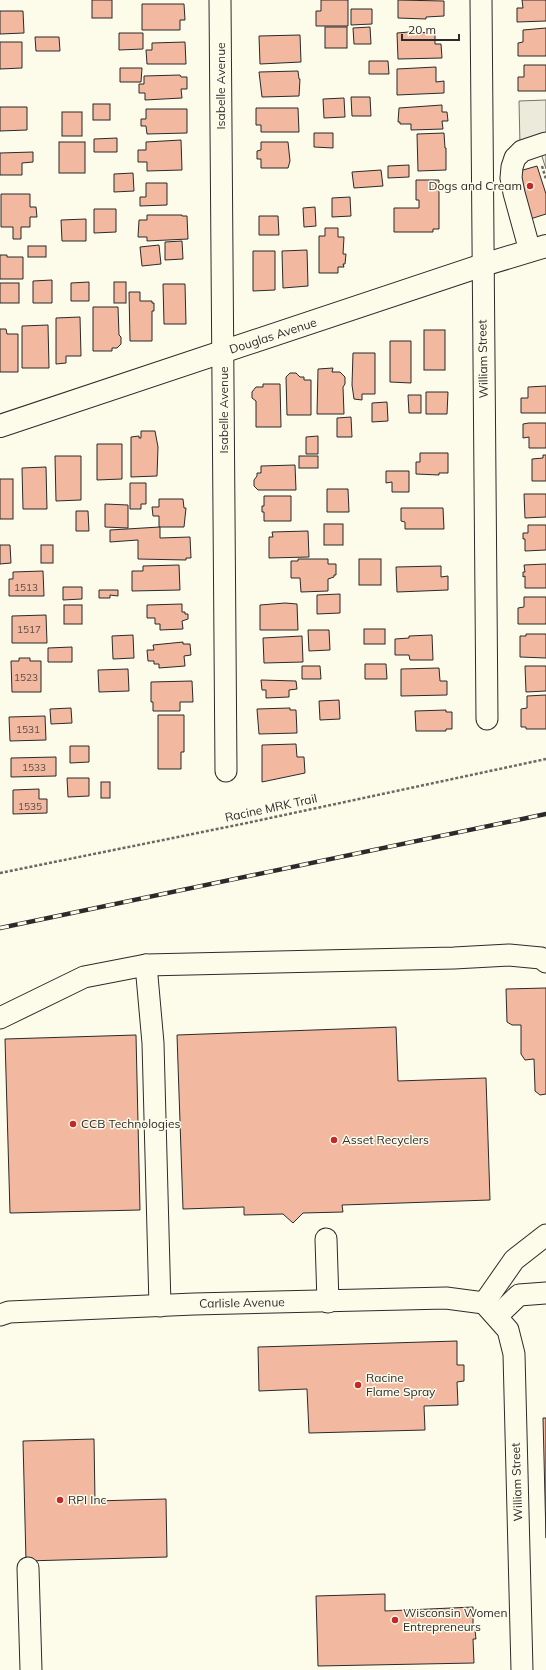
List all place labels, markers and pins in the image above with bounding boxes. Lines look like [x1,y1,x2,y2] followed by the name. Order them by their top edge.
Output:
[429,178,522,193] place label: Dogs and Cream
[525,181,535,191] marker: Dogs and Cream
[81,1116,180,1131] place label: CCB Technologies
[68,1119,78,1129] marker: CCB Technologies
[342,1132,429,1147] place label: Asset Recyclers
[329,1135,339,1145] marker: Asset Recyclers
[366,1370,436,1399] place label: Racine Flame Spray
[353,1380,363,1390] marker: Racine Flame Spray
[68,1492,106,1507] place label: RPI Inc
[55,1495,65,1505] marker: RPI Inc
[403,1605,507,1634] place label: Wisconsin Women Entrepreneurs
[390,1615,400,1625] marker: Wisconsin Women Entrepreneurs

